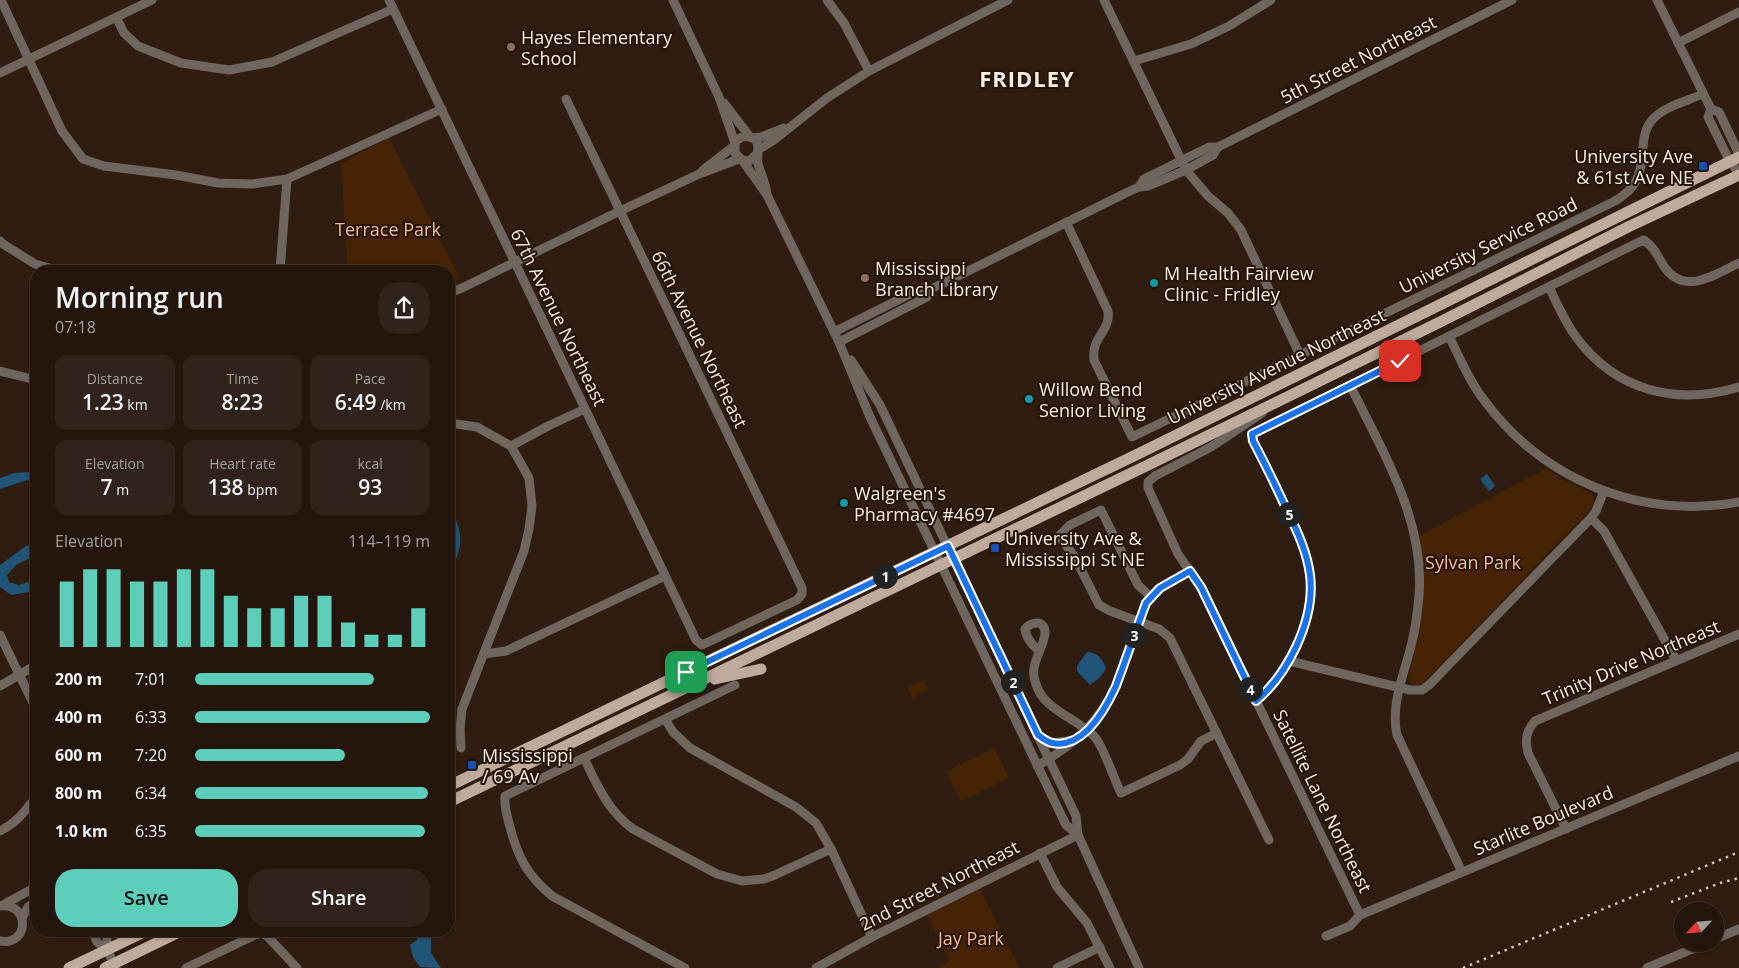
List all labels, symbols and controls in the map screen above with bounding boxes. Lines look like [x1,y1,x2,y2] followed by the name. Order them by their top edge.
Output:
[1276,9,1440,109] street label: 5th Street Northeast
[521,25,673,70] place label: Hayes Elementary School
[505,41,517,53] marker: Hayes Elementary School
[979,63,1075,93] district label: FRIDLEY
[1574,144,1693,189] place label: University Ave & 61st Ave NE
[1697,160,1709,172] marker: University Ave & 61st Ave NE
[1395,191,1581,299] street label: University Service Road
[335,217,441,241] park label: Terrace Park
[506,224,612,410] street label: 67th Avenue Northeast
[647,246,753,432] street label: 66th Avenue Northeast
[875,256,999,301] place label: Mississippi Branch Library
[1164,261,1314,306] place label: M Health Fairview Clinic - Fridley
[859,272,871,284] marker: Mississippi Branch Library
[1148,277,1160,289] marker: M Health Fairview Clinic - Fridley
[55,278,224,316] text: Morning run
[378,282,430,334] button: share
[1163,303,1389,429] street label: University Avenue Northeast
[55,316,96,338] text: 07:18
[1379,340,1421,382] pin
[1386,347,1414,375] icon: check
[87,369,143,388] text: Distance
[226,369,259,388] text: Time
[355,369,386,388] text: Pace
[1039,377,1146,422] place label: Willow Bend Senior Living
[82,388,124,416] text: 1.23
[222,388,263,416] text: 8:23
[335,388,377,416] text: 6:49
[1023,393,1035,405] marker: Willow Bend Senior Living
[124,395,148,414] text: km
[377,395,406,414] text: /km
[85,454,145,473] text: Elevation
[209,454,276,473] text: Heart rate
[357,454,383,473] text: kcal
[101,473,113,501] text: 7
[208,473,244,501] text: 138
[358,473,382,501] text: 93
[113,480,129,499] text: m
[244,480,277,499] text: bpm
[854,481,995,526] place label: Walgreen's Pharmacy #4697
[838,497,850,509] marker: Walgreen's Pharmacy #4697
[1276,502,1302,526] pin: 5
[1285,505,1294,524] text: 5
[1005,526,1145,571] place label: University Ave & Mississippi St NE
[55,530,123,552] text: Elevation
[348,530,430,552] text: 114–119 m
[989,542,1001,554] marker: University Ave & Mississippi St NE
[1425,550,1521,574] park label: Sylvan Park
[872,564,898,588] pin: 1
[881,567,890,586] text: 1
[1539,614,1723,710] street label: Trinity Drive Northeast
[1122,622,1146,648] pin: 3
[1130,626,1139,645] text: 3
[665,651,707,693] pin
[672,658,700,686] icon: arrive
[55,668,102,690] text: 200 m
[135,668,167,690] text: 7:01
[1000,670,1026,694] pin: 2
[1009,673,1018,692] text: 2
[1238,676,1262,702] pin: 4
[1246,680,1255,699] text: 4
[55,706,102,728] text: 400 m
[135,706,167,728] text: 6:33
[1268,706,1378,896] street label: Satellite Lane Northeast
[482,743,573,788] place label: Mississippi / 69 Av
[55,744,102,766] text: 600 m
[135,744,167,766] text: 7:20
[466,759,478,771] marker: Mississippi / 69 Av
[1470,780,1616,860] street label: Starlite Boulevard
[55,782,102,804] text: 800 m
[135,782,167,804] text: 6:34
[55,820,108,842] text: 1.0 km
[135,820,167,842] text: 6:35
[855,834,1023,936] street label: 2nd Street Northeast
[55,869,238,927] button: Save
[248,869,430,927] button: Share
[1674,902,1724,952] north arrow
[1674,902,1724,952] map controls
[936,926,1005,950] park label: Jay Park

